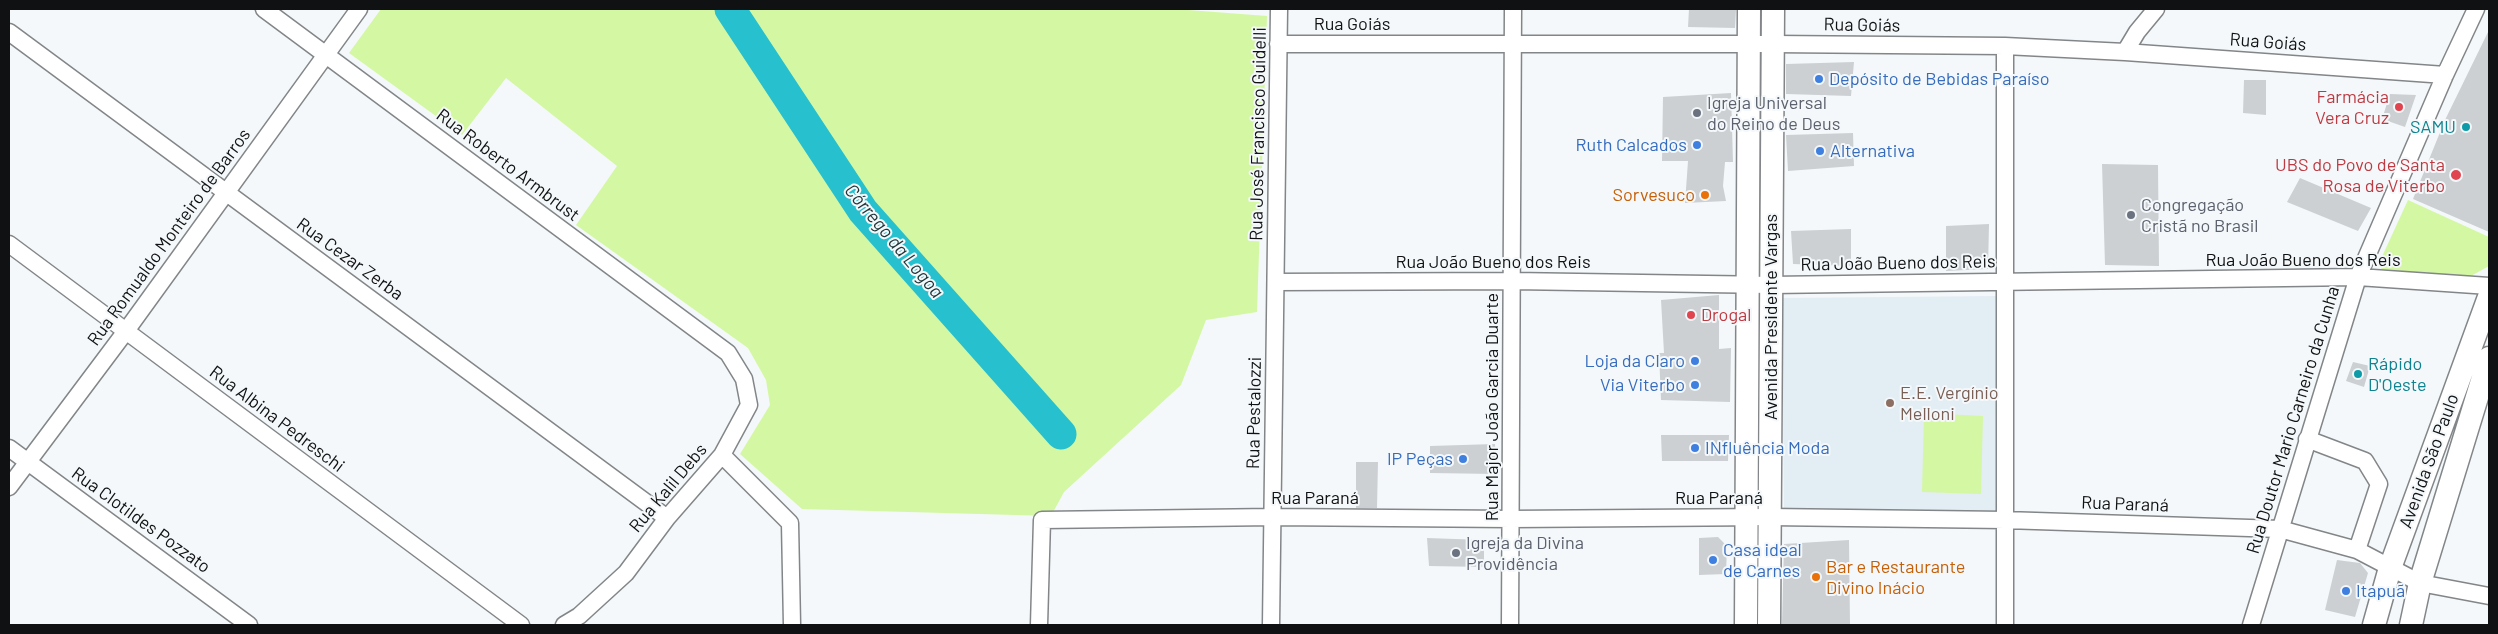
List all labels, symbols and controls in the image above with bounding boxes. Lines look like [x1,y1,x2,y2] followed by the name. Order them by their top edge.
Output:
[1314,13,1390,35] street label: Rua Goiás
[1823,14,1901,36] street label: Rua Goiás
[1245,27,1271,241] street label: Rua José Francisco Guidelli
[2229,29,2307,55] street label: Rua Goiás
[1829,68,2050,90] place label: Depósito de Bebidas Paraíso
[1813,73,1825,85] marker: Depósito de Bebidas Paraíso
[2315,86,2389,128] place label: Farmácia Vera Cruz
[1707,92,1840,134] place label: Igreja Universal do Reino de Deus
[2393,101,2405,113] marker: Farmácia Vera Cruz
[432,104,584,226] street label: Rua Roberto Armbrust
[1691,107,1703,119] marker: Igreja Universal do Reino de Deus
[2410,116,2456,138] place label: SAMU
[2460,121,2472,133] marker: SAMU
[83,124,255,350] street label: Rua Romualdo Monteiro de Barros
[1575,134,1687,156] place label: Ruth Calcados
[1691,139,1703,151] marker: Ruth Calcados
[1830,140,1915,162] place label: Alternativa
[1814,145,1826,157] marker: Alternativa
[2275,154,2445,196] place label: UBS do Povo de Santa Rosa de Viterbo
[2449,168,2463,182] marker: UBS do Povo de Santa Rosa de Viterbo
[840,179,948,303] water label: Córrego da Logoa
[1613,184,1695,206] place label: Sorvesuco
[1699,189,1711,201] marker: Sorvesuco
[2141,194,2258,236] place label: Congregação Cristã no Brasil
[2125,209,2137,221] marker: Congregação Cristã no Brasil
[293,213,407,305] street label: Rua Cezar Zerba
[1760,214,1782,420] street label: Avenida Presidente Vargas
[2205,249,2401,271] street label: Rua João Bueno dos Reis
[1800,250,1996,276] street label: Rua João Bueno dos Reis
[1395,251,1591,273] street label: Rua João Bueno dos Reis
[2242,283,2344,557] street label: Rua Doutor Mario Carneiro da Cunha
[1481,293,1503,521] street label: Rua Major João Garcia Duarte
[1701,304,1751,326] place label: Drogal
[1685,309,1697,321] marker: Drogal
[1585,350,1685,372] place label: Loja da Claro
[2368,353,2427,396] place label: Rápido D'Oeste
[1689,355,1701,367] marker: Loja da Claro
[1242,357,1266,469] street label: Rua Pestalozzi
[205,361,349,477] street label: Rua Albina Pedreschi
[2352,368,2364,380] marker: Rápido D'Oeste
[1600,374,1685,396] place label: Via Viterbo
[1689,379,1701,391] marker: Via Viterbo
[1900,382,1999,424] place label: E.E. Vergínio Melloni
[2395,391,2463,531] street label: Avenida São Paulo
[1884,397,1896,409] marker: E.E. Vergínio Melloni
[1705,437,1830,459] place label: INfluência Moda
[625,439,711,537] street label: Rua Kalil Debs
[1689,442,1701,454] marker: INfluência Moda
[1387,448,1453,470] place label: IP Peças
[1457,453,1469,465] marker: IP Peças
[67,462,215,578] street label: Rua Clotildes Pozzato
[1271,487,1359,509] street label: Rua Paraná
[1675,487,1763,509] street label: Rua Paraná
[2081,492,2169,516] street label: Rua Paraná
[1466,532,1584,574] place label: Igreja da Divina Providência
[1723,539,1802,582] place label: Casa ideal de Carnes
[1450,547,1462,559] marker: Igreja da Divina Providência
[1707,554,1719,566] marker: Casa ideal de Carnes
[1826,556,1965,598] place label: Bar e Restaurante Divino Inácio
[1810,571,1822,583] marker: Bar e Restaurante Divino Inácio
[2356,580,2405,602] place label: Itapuã
[2340,585,2352,597] marker: Itapuã

